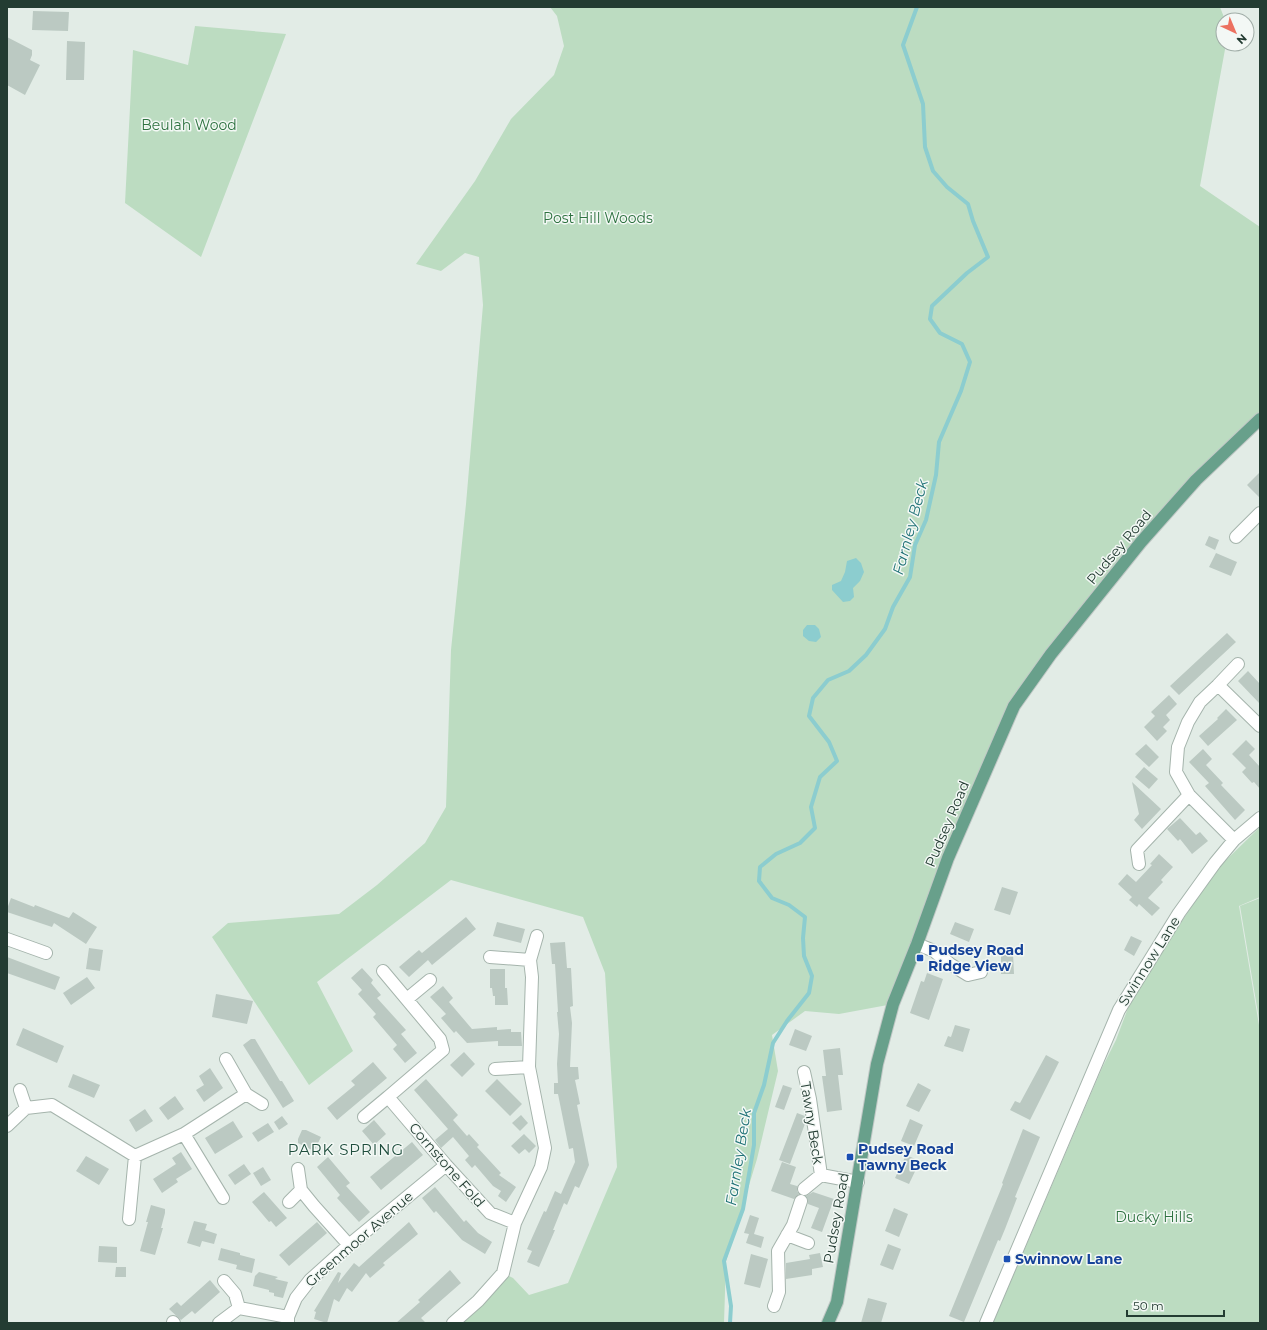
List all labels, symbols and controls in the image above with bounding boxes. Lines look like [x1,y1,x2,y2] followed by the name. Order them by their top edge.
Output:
[1215,12,1255,52] north arrow
[1234,31,1250,47] text: N
[141,116,237,134] park label: Beulah Wood
[543,209,653,227] park label: Post Hill Woods
[888,476,932,577] water label: Farnley Beck
[1083,506,1155,588] street label: Pudsey Road
[921,778,973,870] street label: Pudsey Road
[1114,913,1184,1009] street label: Swinnow Lane
[928,941,1024,975] place label: Pudsey Road Ridge View
[915,953,925,963] marker: Pudsey Road Ridge View
[797,1080,828,1166] street label: Tawny Beck
[721,1106,755,1207] water label: Farnley Beck
[405,1119,489,1211] street label: Cornstone Fold
[288,1140,404,1159] district label: PARK SPRING
[858,1140,954,1174] place label: Pudsey Road Tawny Beck
[845,1152,855,1162] marker: Pudsey Road Tawny Beck
[819,1171,853,1265] street label: Pudsey Road
[301,1187,417,1291] street label: Greenmoor Avenue
[1115,1208,1193,1226] park label: Ducky Hills
[1015,1250,1122,1268] place label: Swinnow Lane
[1002,1254,1012,1264] marker: Swinnow Lane
[1127,1292,1224,1318] scale bar
[1133,1298,1164,1313] text: 50 m

